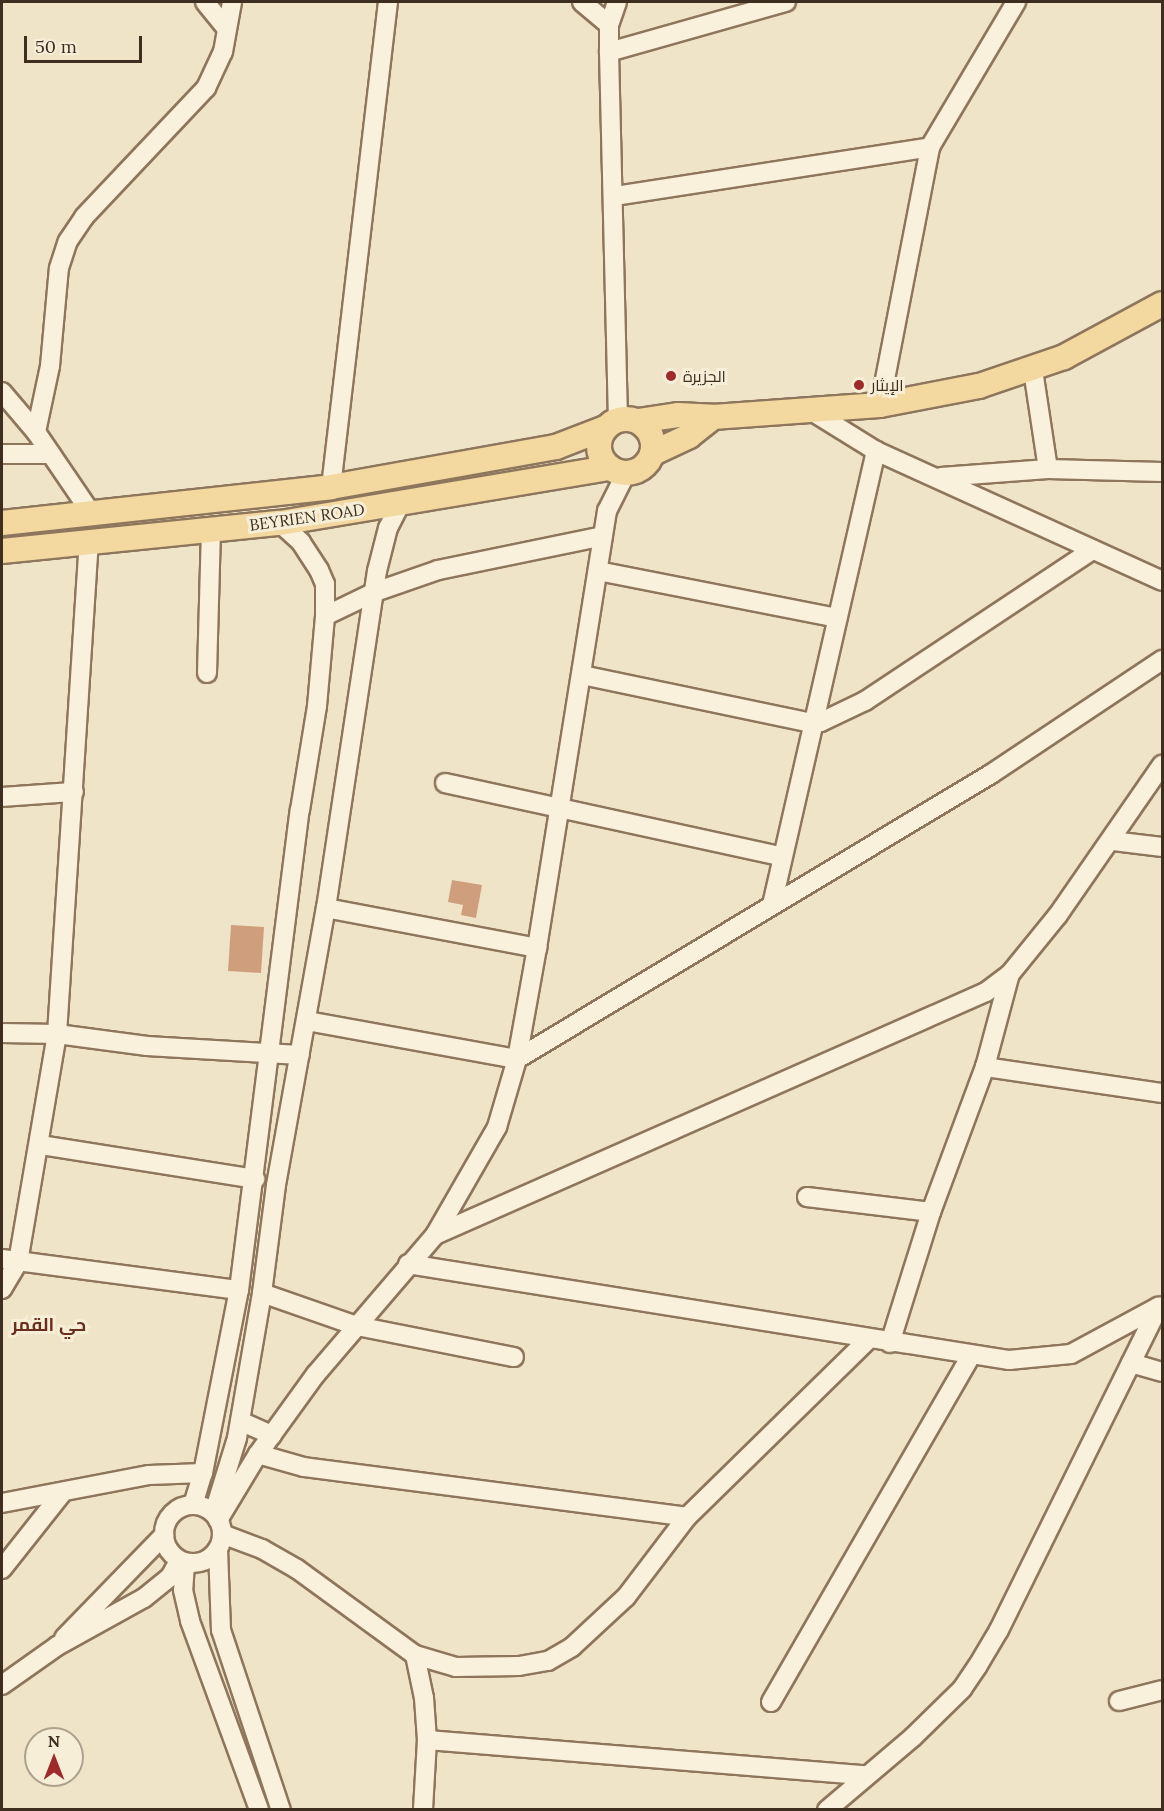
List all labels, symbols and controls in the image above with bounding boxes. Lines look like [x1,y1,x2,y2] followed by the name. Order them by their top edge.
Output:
[27,24,146,62] scale bar
[35,35,77,58] text: 50 m
[683,366,726,386] place label: الجزيرة
[664,369,678,383] marker: الجزيرة
[871,375,904,395] place label: الإيثار
[852,378,866,392] marker: الإيثار
[248,499,366,535] street label: BEYRIEN ROAD
[12,1314,86,1336] district label: حي القمر
[24,1727,84,1787] north arrow
[48,1731,60,1751] text: N

